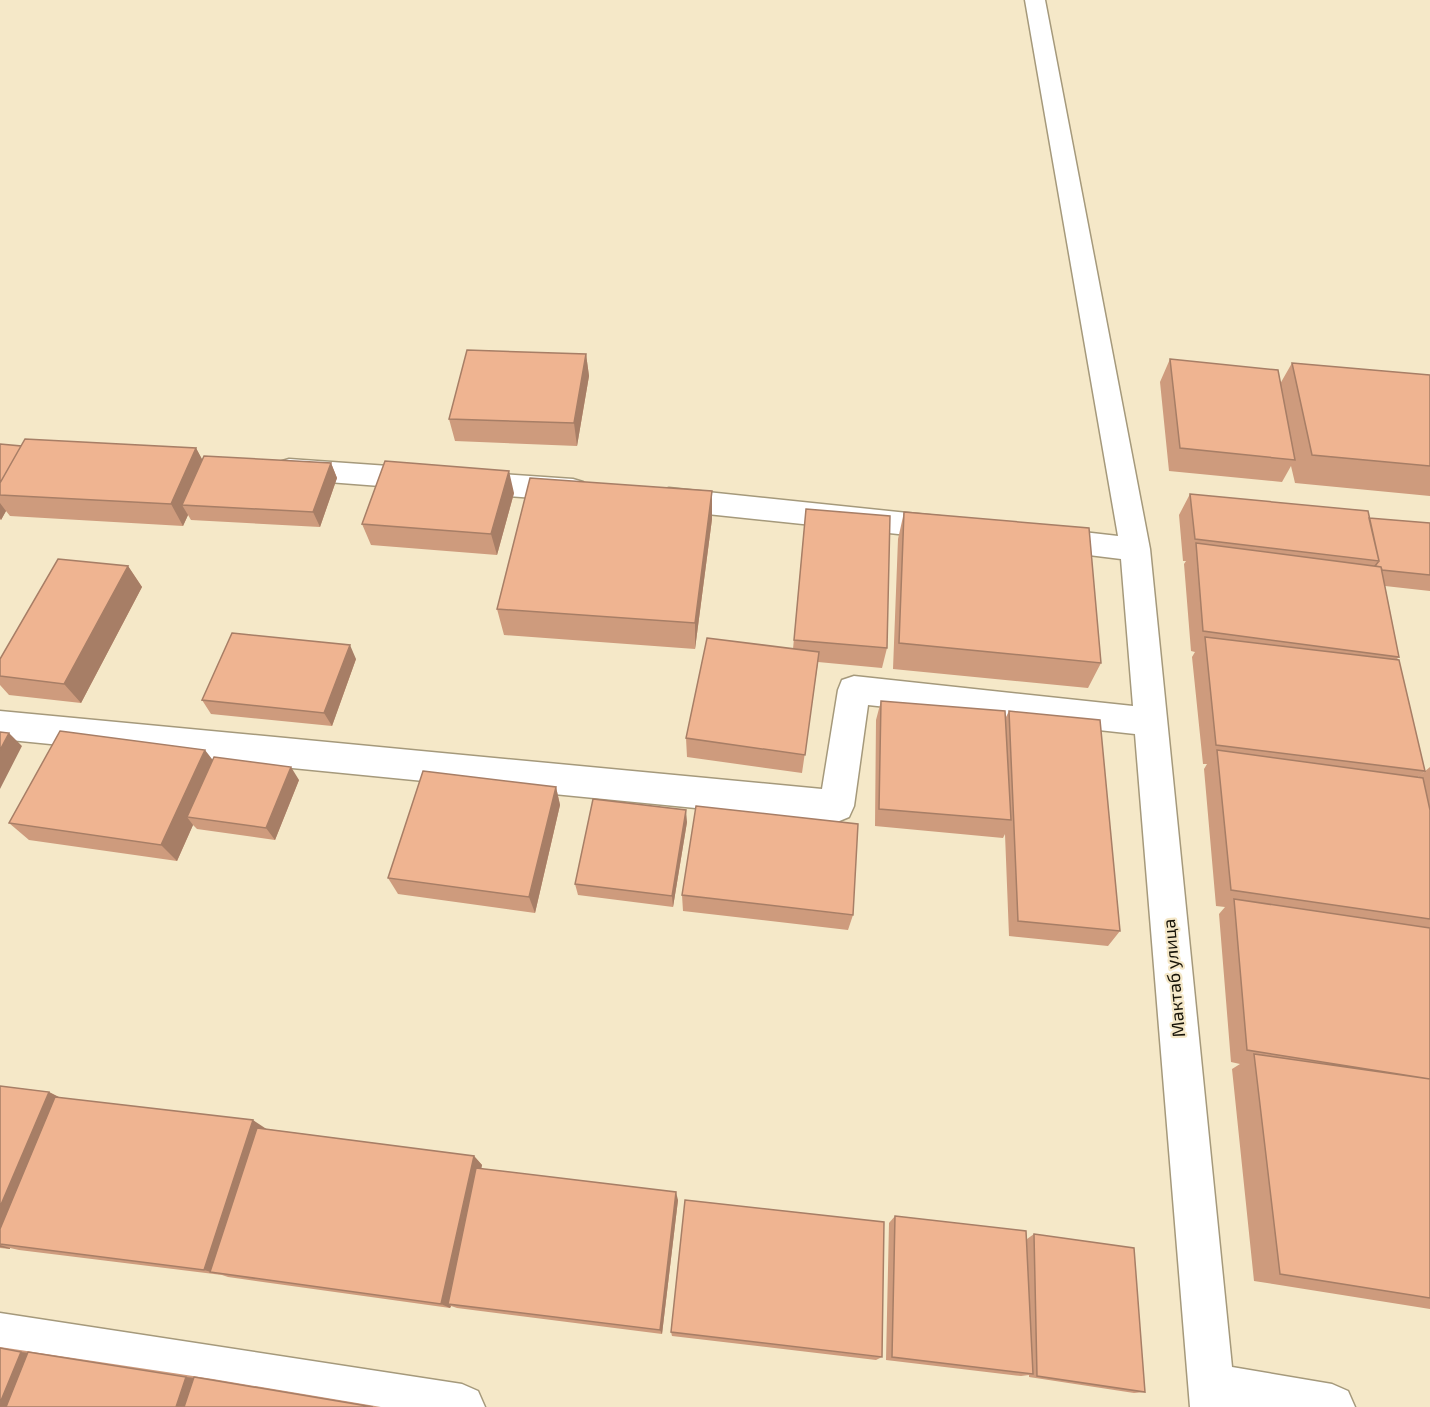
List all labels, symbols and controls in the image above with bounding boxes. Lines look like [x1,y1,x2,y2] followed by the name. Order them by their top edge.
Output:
[1157,918,1189,1038] street label: Мактаб улица

